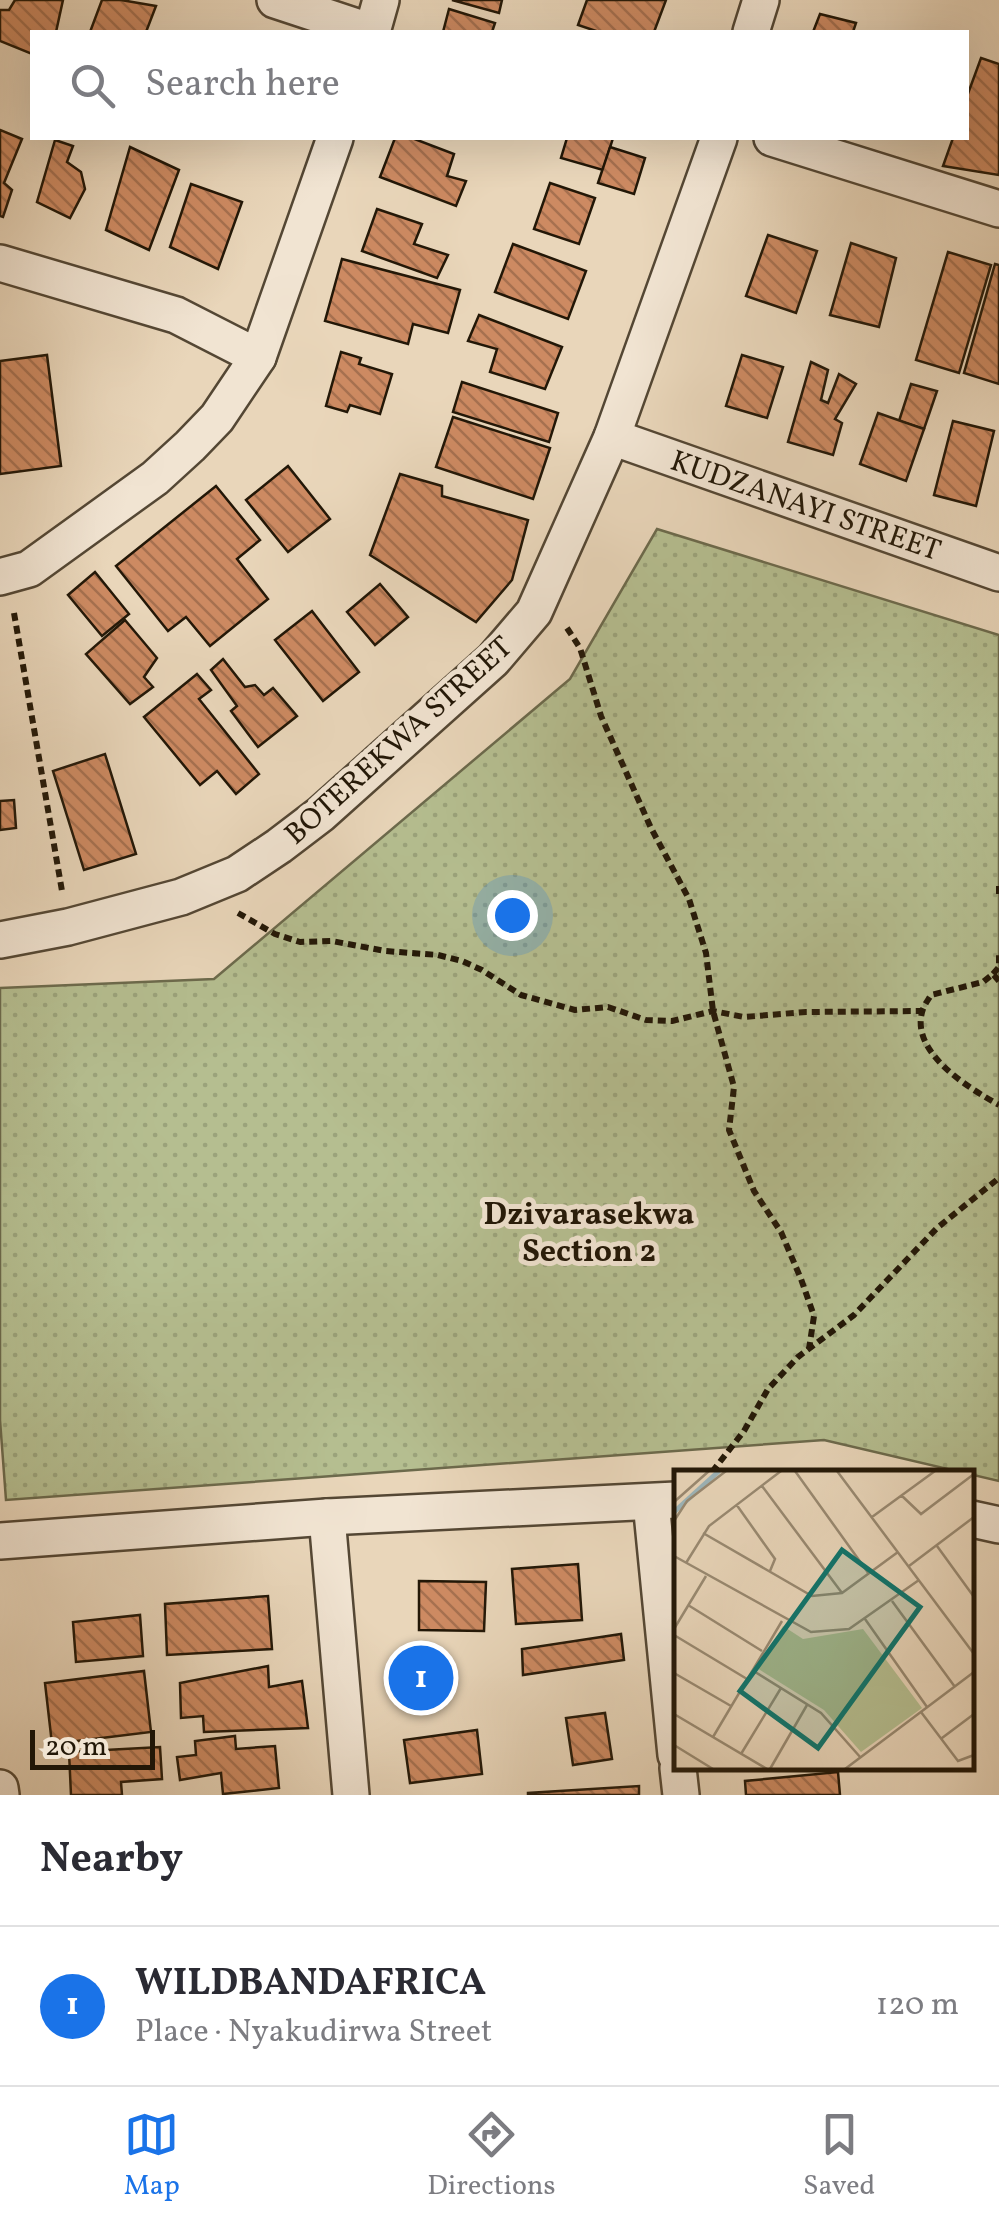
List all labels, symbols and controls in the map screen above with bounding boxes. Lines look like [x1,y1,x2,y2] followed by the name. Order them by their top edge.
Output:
[30,30,969,140] search box
[65,58,120,113] icon: search
[145,59,340,112] text: Search here
[665,441,946,573] street label: KUDZANAYI STREET
[276,628,523,855] street label: BOTEREKWA STREET
[487,890,538,941] your location
[483,1194,695,1275] district label: Dzivarasekwa Section 2
[674,1470,974,1770] inset map
[388,1640,454,1716] pin: 1
[30,1725,155,1770] scale bar
[45,1728,107,1767] text: 20 m
[40,1831,183,1890] text: Nearby
[135,1958,486,2011] text: WILDBANDAFRICA
[66,1984,79,2028] text: 1
[876,1984,959,2028] text: 120 m
[135,2011,492,2055] text: Place · Nyakudirwa Street
[124,2107,180,2206] tab: Map
[427,2107,556,2206] tab: Directions
[803,2107,875,2206] tab: Saved

